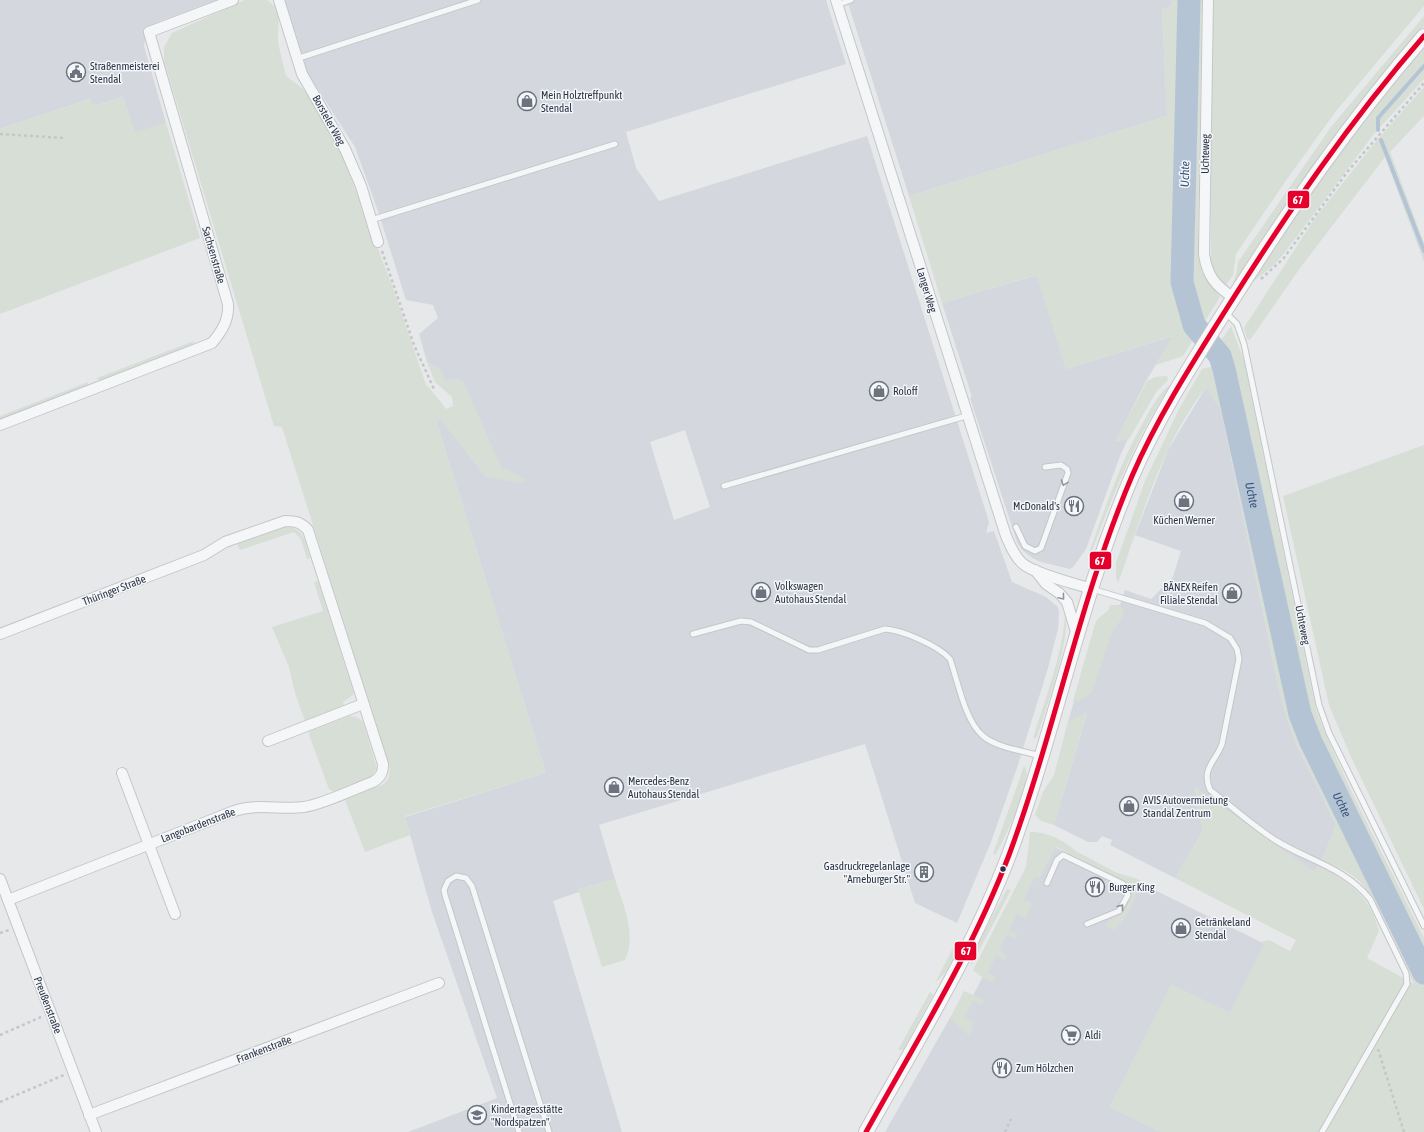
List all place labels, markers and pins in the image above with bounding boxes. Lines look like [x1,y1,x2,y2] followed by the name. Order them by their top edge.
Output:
[90,60,160,85] place label: Straßenmeisterei Stendal
[65,61,87,83] public building icon: Straßenmeisterei Stendal
[541,89,622,114] place label: Mein Holztreffpunkt Stendal
[516,90,538,112] shop icon: Mein Holztreffpunkt Stendal
[868,380,890,402] shop icon: Roloff
[893,385,918,397] place label: Roloff
[1173,490,1195,512] shop icon: Küchen Werner
[1063,495,1085,517] restaurant icon: McDonald's
[1013,500,1060,512] place label: McDonald's
[1153,514,1215,526] place label: Küchen Werner
[775,580,846,605] place label: Volkswagen Autohaus Stendal
[750,581,772,603] shop icon: Volkswagen Autohaus Stendal
[1160,581,1218,606] place label: BÄNEX Reifen Filiale Stendal
[1221,582,1243,604] shop icon: BÄNEX Reifen Filiale Stendal
[628,775,699,800] place label: Mercedes-Benz Autohaus Stendal
[603,776,625,798] shop icon: Mercedes-Benz Autohaus Stendal
[1143,794,1228,819] place label: AVIS Autovermietung Standal Zentrum
[1118,795,1140,817] shop icon: AVIS Autovermietung Standal Zentrum
[824,860,910,885] place label: Gasdruckregelanlage "Arneburger Str."
[913,861,935,883] building icon: Gasdruckregelanlage "Arneburger Str."
[998,864,1008,874] unlabelled marker
[1084,876,1106,898] restaurant icon: Burger King
[1109,881,1155,893] place label: Burger King
[1195,916,1251,941] place label: Getränkeland Stendal
[1170,917,1192,939] shop icon: Getränkeland Stendal
[1060,1024,1082,1046] supermarket icon: Aldi
[1085,1029,1101,1041] place label: Aldi
[991,1057,1013,1079] restaurant icon: Zum Hõlzchen
[1016,1062,1074,1074] place label: Zum Hõlzchen
[491,1103,563,1128] place label: Kindertagesstätte "Nordspatzen"
[466,1104,488,1126] school or university icon: Kindertagesstätte "Nordspatzen"

